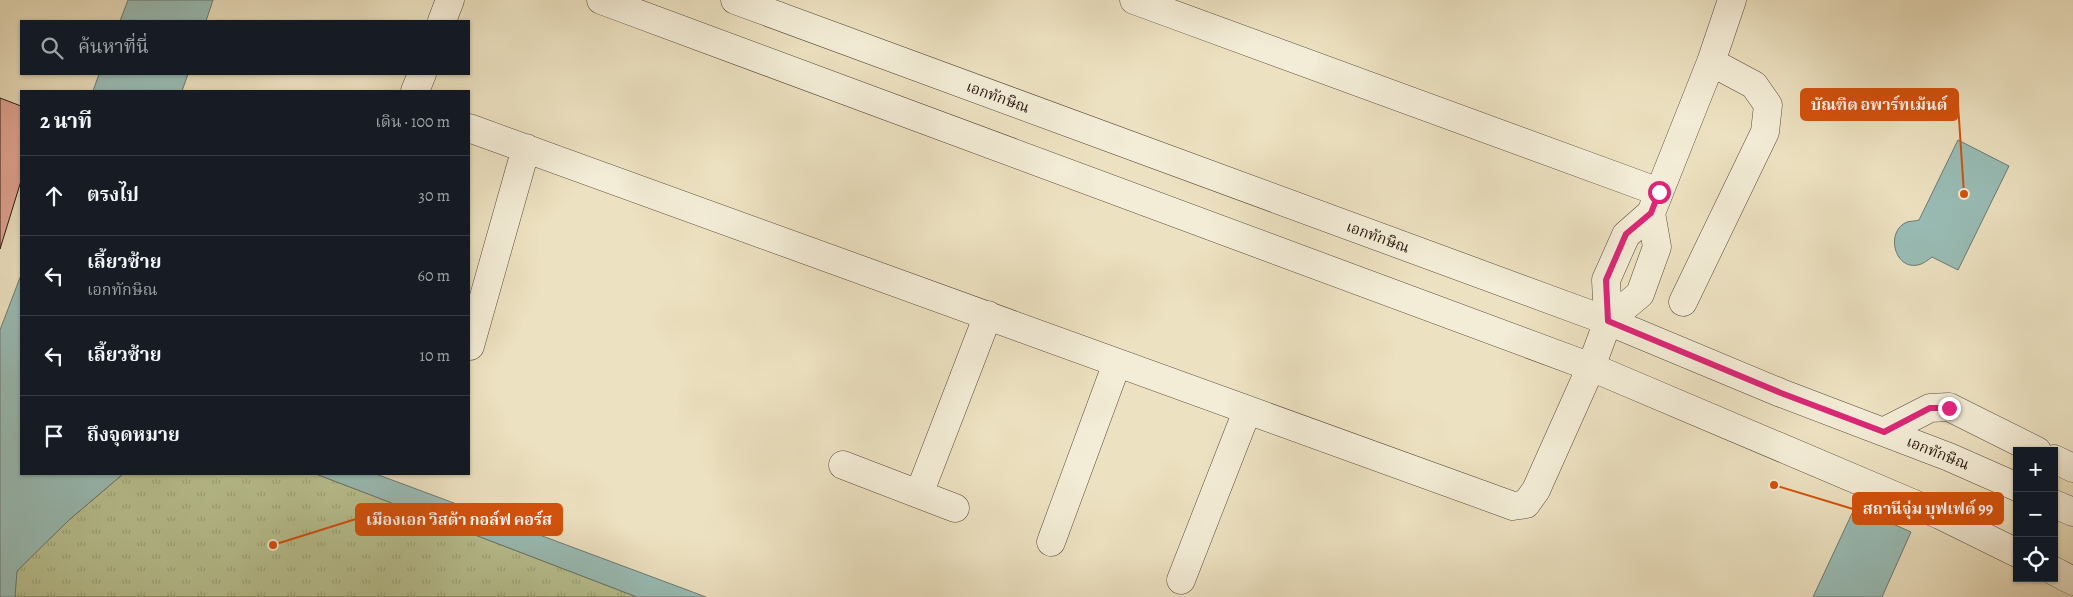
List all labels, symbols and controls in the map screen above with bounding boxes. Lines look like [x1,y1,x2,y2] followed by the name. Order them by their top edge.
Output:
[20,20,470,75] search box
[38,34,66,62] icon: search
[78,34,149,60] text: ค้นหาที่นี่
[964,76,1033,118] street label: เอกทักษิณ
[1801,89,1958,120] callout: บัณฑิต อพาร์ทเม้นต์
[1811,94,1948,116] text: บัณฑิต อพาร์ทเม้นต์
[40,107,92,135] text: 2 นาที
[375,111,450,133] text: เดิน · 100 m
[1648,181,1671,204] route start
[40,182,68,210] icon: ahead
[87,182,139,208] text: ตรงไป
[418,185,450,207] text: 30 m
[1344,216,1413,258] street label: เอกทักษิณ
[87,249,161,275] text: เลี้ยวซ้าย
[40,262,68,290] icon: left
[418,265,450,287] text: 60 m
[87,279,157,301] text: เอกทักษิณ
[40,342,68,370] icon: left
[87,342,161,368] text: เลี้ยวซ้าย
[420,345,450,367] text: 10 m
[1938,397,1961,420] route end
[40,422,68,450] icon: arrive
[87,422,180,448] text: ถึงจุดหมาย
[1904,431,1973,475] street label: เอกทักษิณ
[2013,447,2058,582] map controls
[2013,447,2058,492] button: +
[2013,492,2058,537] button: −
[1853,493,2003,524] callout: สถานีจุ่ม บุฟเฟต์ 99
[1863,498,1993,520] text: สถานีจุ่ม บุฟเฟต์ 99
[356,504,562,535] callout: เมืองเอก วิสต้า กอล์ฟ คอร์ส
[366,509,552,531] text: เมืองเอก วิสต้า กอล์ฟ คอร์ส
[2013,537,2058,582] button: locate

